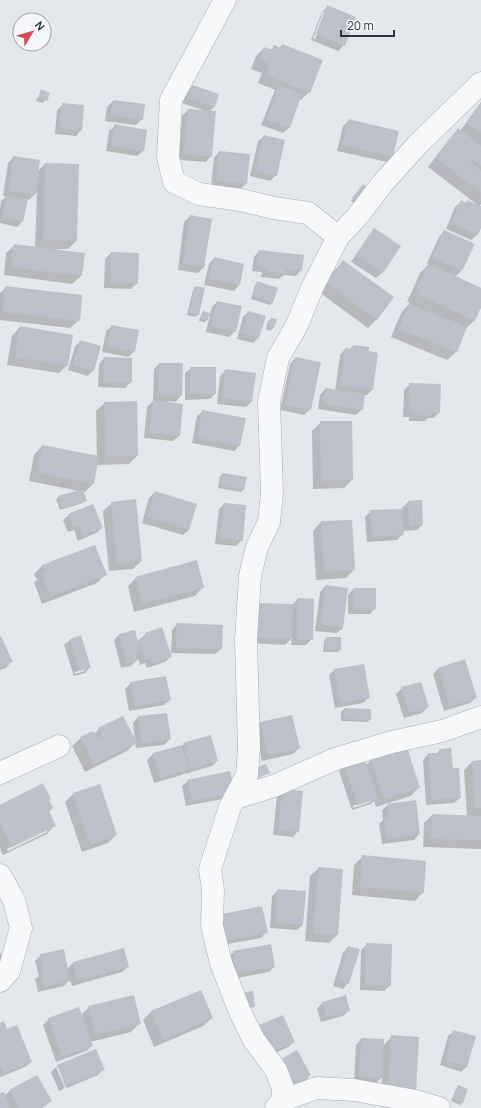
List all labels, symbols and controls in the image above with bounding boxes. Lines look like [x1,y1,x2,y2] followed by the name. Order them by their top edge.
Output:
[12,12,52,52] north arrow
[341,12,394,38] scale bar
[347,17,374,34] text: 20 m
[32,18,49,33] text: N

